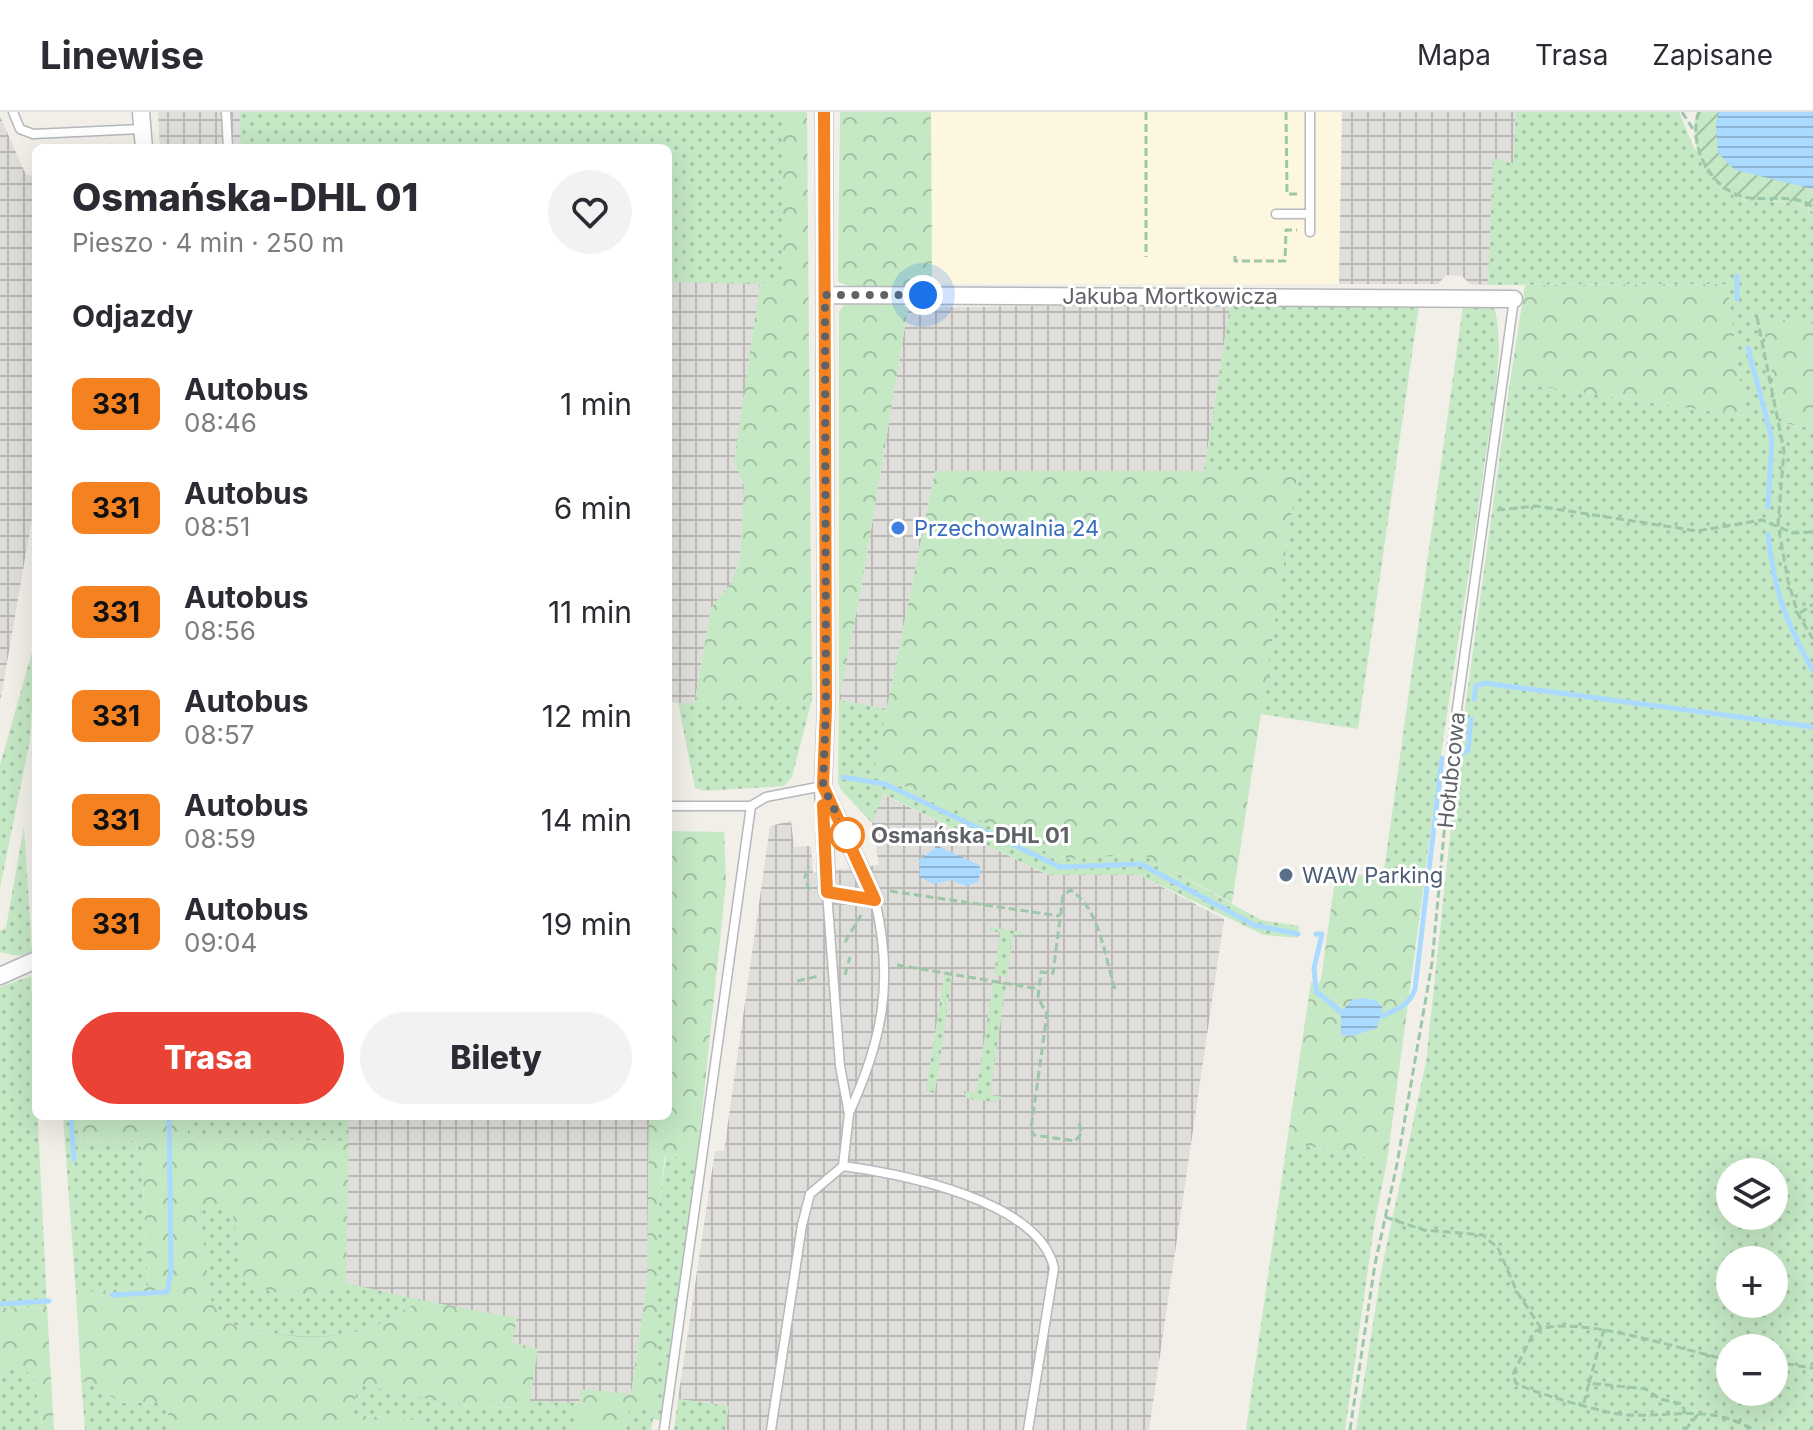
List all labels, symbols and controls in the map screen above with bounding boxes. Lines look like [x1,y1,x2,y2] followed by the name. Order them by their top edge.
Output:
[40,32,204,78] text: Linewise
[1417,38,1491,72] text: Mapa
[1535,38,1608,72] text: Trasa
[1652,38,1773,72] text: Zapisane
[548,170,632,254] button: heart
[72,174,418,220] text: Osmańska-DHL 01
[72,227,344,258] text: Pieszo · 4 min · 250 m
[903,275,943,315] your location
[1062,283,1278,309] street label: Jakuba Mortkowicza
[72,298,193,334] text: Odjazdy
[184,371,309,407] text: Autobus
[560,386,632,422] text: 1 min
[92,387,140,421] text: 331
[184,407,257,438] text: 08:46
[184,475,309,511] text: Autobus
[554,490,632,526] text: 6 min
[92,491,140,525] text: 331
[184,511,250,542] text: 08:51
[914,515,1099,541] place label: Przechowalnia 24
[889,519,907,537] marker: Przechowalnia 24
[184,579,309,615] text: Autobus
[548,594,632,630] text: 11 min
[92,595,140,629] text: 331
[184,615,256,646] text: 08:56
[184,683,309,719] text: Autobus
[542,698,632,734] text: 12 min
[92,699,140,733] text: 331
[1432,710,1470,830] street label: Hołubcowa
[184,719,255,750] text: 08:57
[184,787,309,823] text: Autobus
[541,802,632,838] text: 14 min
[92,803,140,837] text: 331
[830,818,864,852] marker: Osmańska-DHL 01
[871,822,1069,848] place label: Osmańska-DHL 01
[184,823,256,854] text: 08:59
[1302,862,1443,888] place label: WAW Parking
[1277,866,1295,884] marker: WAW Parking
[184,891,309,927] text: Autobus
[541,906,632,942] text: 19 min
[92,907,140,941] text: 331
[184,927,257,958] text: 09:04
[72,1012,344,1104] button: Trasa
[360,1012,632,1104] button: Bilety
[1716,1158,1788,1406] map controls
[1716,1158,1788,1230] button: layers
[1716,1246,1788,1318] button: +
[1716,1334,1788,1406] button: −

